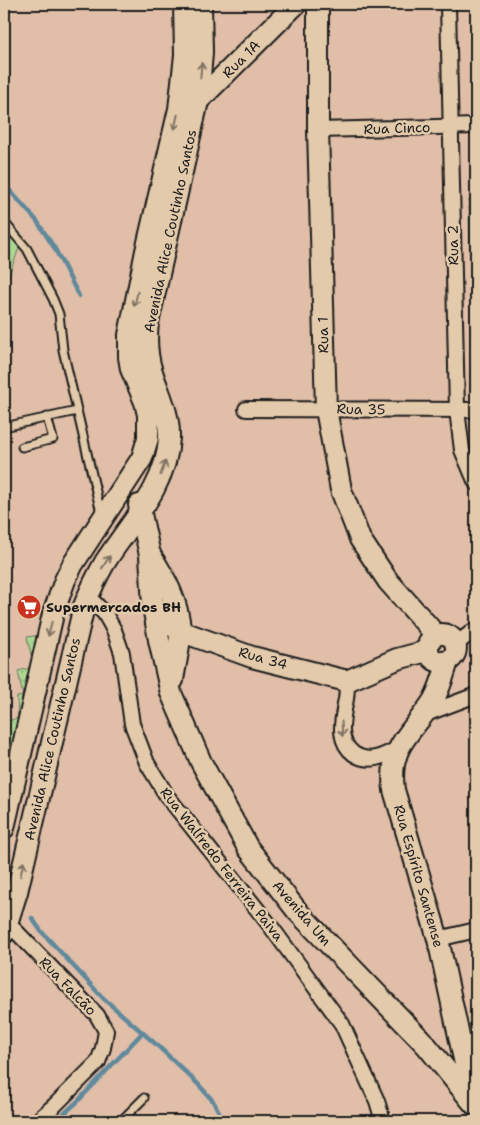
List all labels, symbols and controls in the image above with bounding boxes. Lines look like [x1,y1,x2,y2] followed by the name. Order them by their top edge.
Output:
[218,36,264,82] street label: Rua 1A
[196,62,205,78] one-way arrow
[171,113,180,129] one-way arrow
[363,118,431,138] street label: Rua Cinco
[140,128,200,334] street label: Avenida Alice Coutinho Santos
[444,225,462,265] street label: Rua 2
[131,290,140,306] one-way arrow
[314,317,332,353] street label: Rua 1
[336,400,386,418] street label: Rua 35
[159,461,168,476] one-way arrow
[101,555,111,569] one-way arrow
[16,594,42,620] supermarket icon: Supermercados BH
[46,598,181,616] place label: Supermercados BH
[45,620,54,636] one-way arrow
[20,636,84,842] street label: Avenida Alice Coutinho Santos
[237,642,290,674] street label: Rua 34
[338,721,347,737] one-way arrow
[156,784,288,945] street label: Rua Walfredo Ferreira Paiva
[390,803,448,950] street label: Rua Espírito Santense
[18,862,27,878] one-way arrow
[269,877,335,949] street label: Avenida Um
[36,953,100,1019] street label: Rua Falcão

